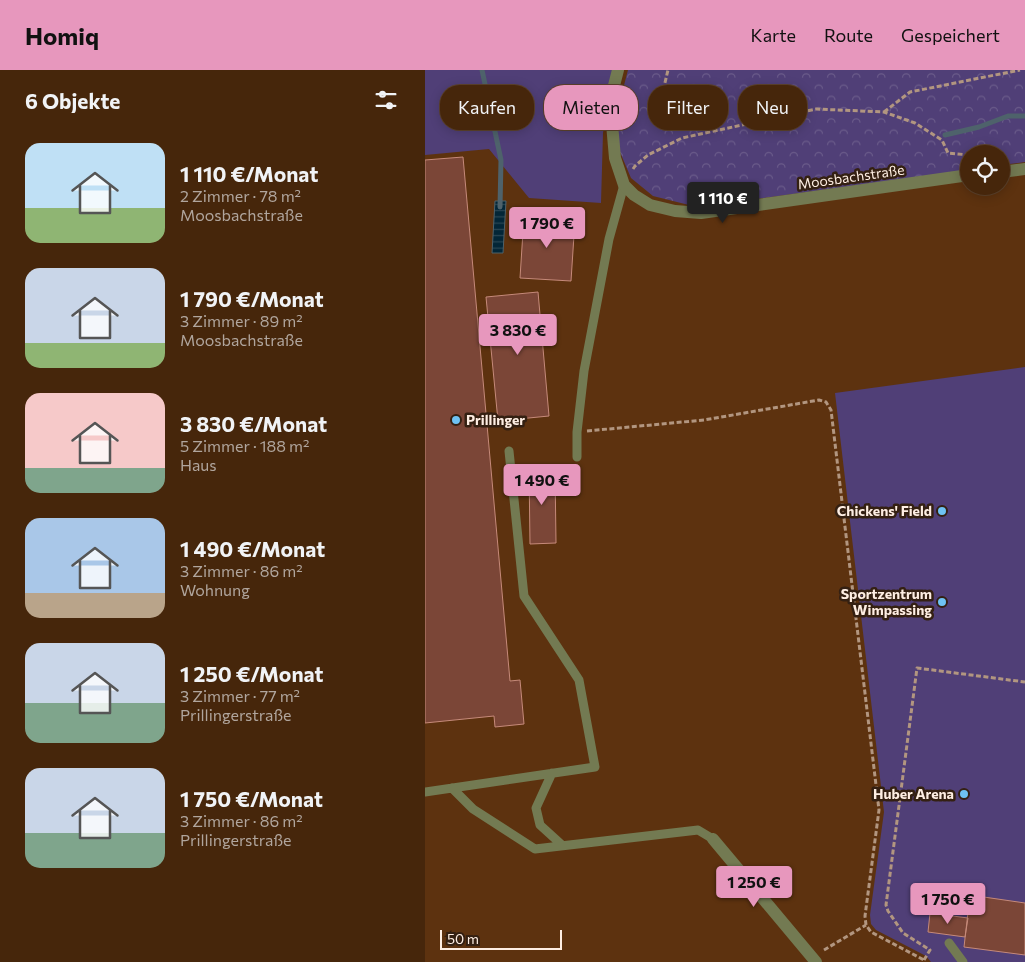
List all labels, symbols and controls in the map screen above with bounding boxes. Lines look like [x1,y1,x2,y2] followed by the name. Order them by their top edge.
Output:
[25,21,99,50] text: Homiq
[751,24,796,46] text: Karte
[824,24,873,46] text: Route
[901,24,1000,46] text: Gespeichert
[440,85,534,130] chip: Kaufen
[544,85,638,130] chip: Mieten
[648,85,728,130] chip: Filter
[738,85,807,130] chip: Neu
[372,86,400,114] icon: filters
[25,88,120,113] text: 6 Objekte
[960,145,1010,195] map controls
[960,145,1010,195] button: locate
[180,161,318,186] text: 1 110 €/Monat
[796,161,905,192] street label: Moosbachstraße
[65,163,125,223] icon: home
[677,182,769,224] pin: 1 110 €
[180,186,301,205] text: 2 Zimmer · 78 m²
[698,188,748,207] text: 1 110 €
[180,205,303,224] text: Moosbachstraße
[501,206,593,249] pin: 1 790 €
[520,213,574,232] text: 1 790 €
[180,286,324,311] text: 1 790 €/Monat
[65,288,125,348] icon: home
[180,311,303,330] text: 3 Zimmer · 89 m²
[472,314,564,356] pin: 3 830 €
[490,320,546,339] text: 3 830 €
[180,330,303,349] text: Moosbachstraße
[180,411,327,436] text: 3 830 €/Monat
[466,411,525,428] place label: Prillinger
[65,413,125,473] icon: home
[450,414,462,426] marker: Prillinger
[180,436,310,455] text: 5 Zimmer · 188 m²
[180,455,217,474] text: Haus
[496,464,588,506] pin: 1 490 €
[515,470,569,489] text: 1 490 €
[837,502,932,519] place label: Chickens' Field
[936,505,948,517] marker: Chickens' Field
[180,536,325,561] text: 1 490 €/Monat
[65,538,125,598] icon: home
[180,561,303,580] text: 3 Zimmer · 86 m²
[180,580,250,599] text: Wohnung
[841,585,932,618] place label: Sportzentrum Wimpassing
[936,596,948,608] marker: Sportzentrum Wimpassing
[180,661,323,686] text: 1 250 €/Monat
[65,663,125,723] icon: home
[180,686,300,705] text: 3 Zimmer · 77 m²
[180,705,292,724] text: Prillingerstraße
[873,785,954,802] place label: Huber Arena
[180,786,323,811] text: 1 750 €/Monat
[65,788,125,848] icon: home
[958,788,970,800] marker: Huber Arena
[180,811,303,830] text: 3 Zimmer · 86 m²
[180,830,292,849] text: Prillingerstraße
[708,866,800,908] pin: 1 250 €
[727,872,781,891] text: 1 250 €
[902,882,994,925] pin: 1 750 €
[921,889,975,908] text: 1 750 €
[440,927,563,950] scale bar
[447,930,479,947] text: 50 m

